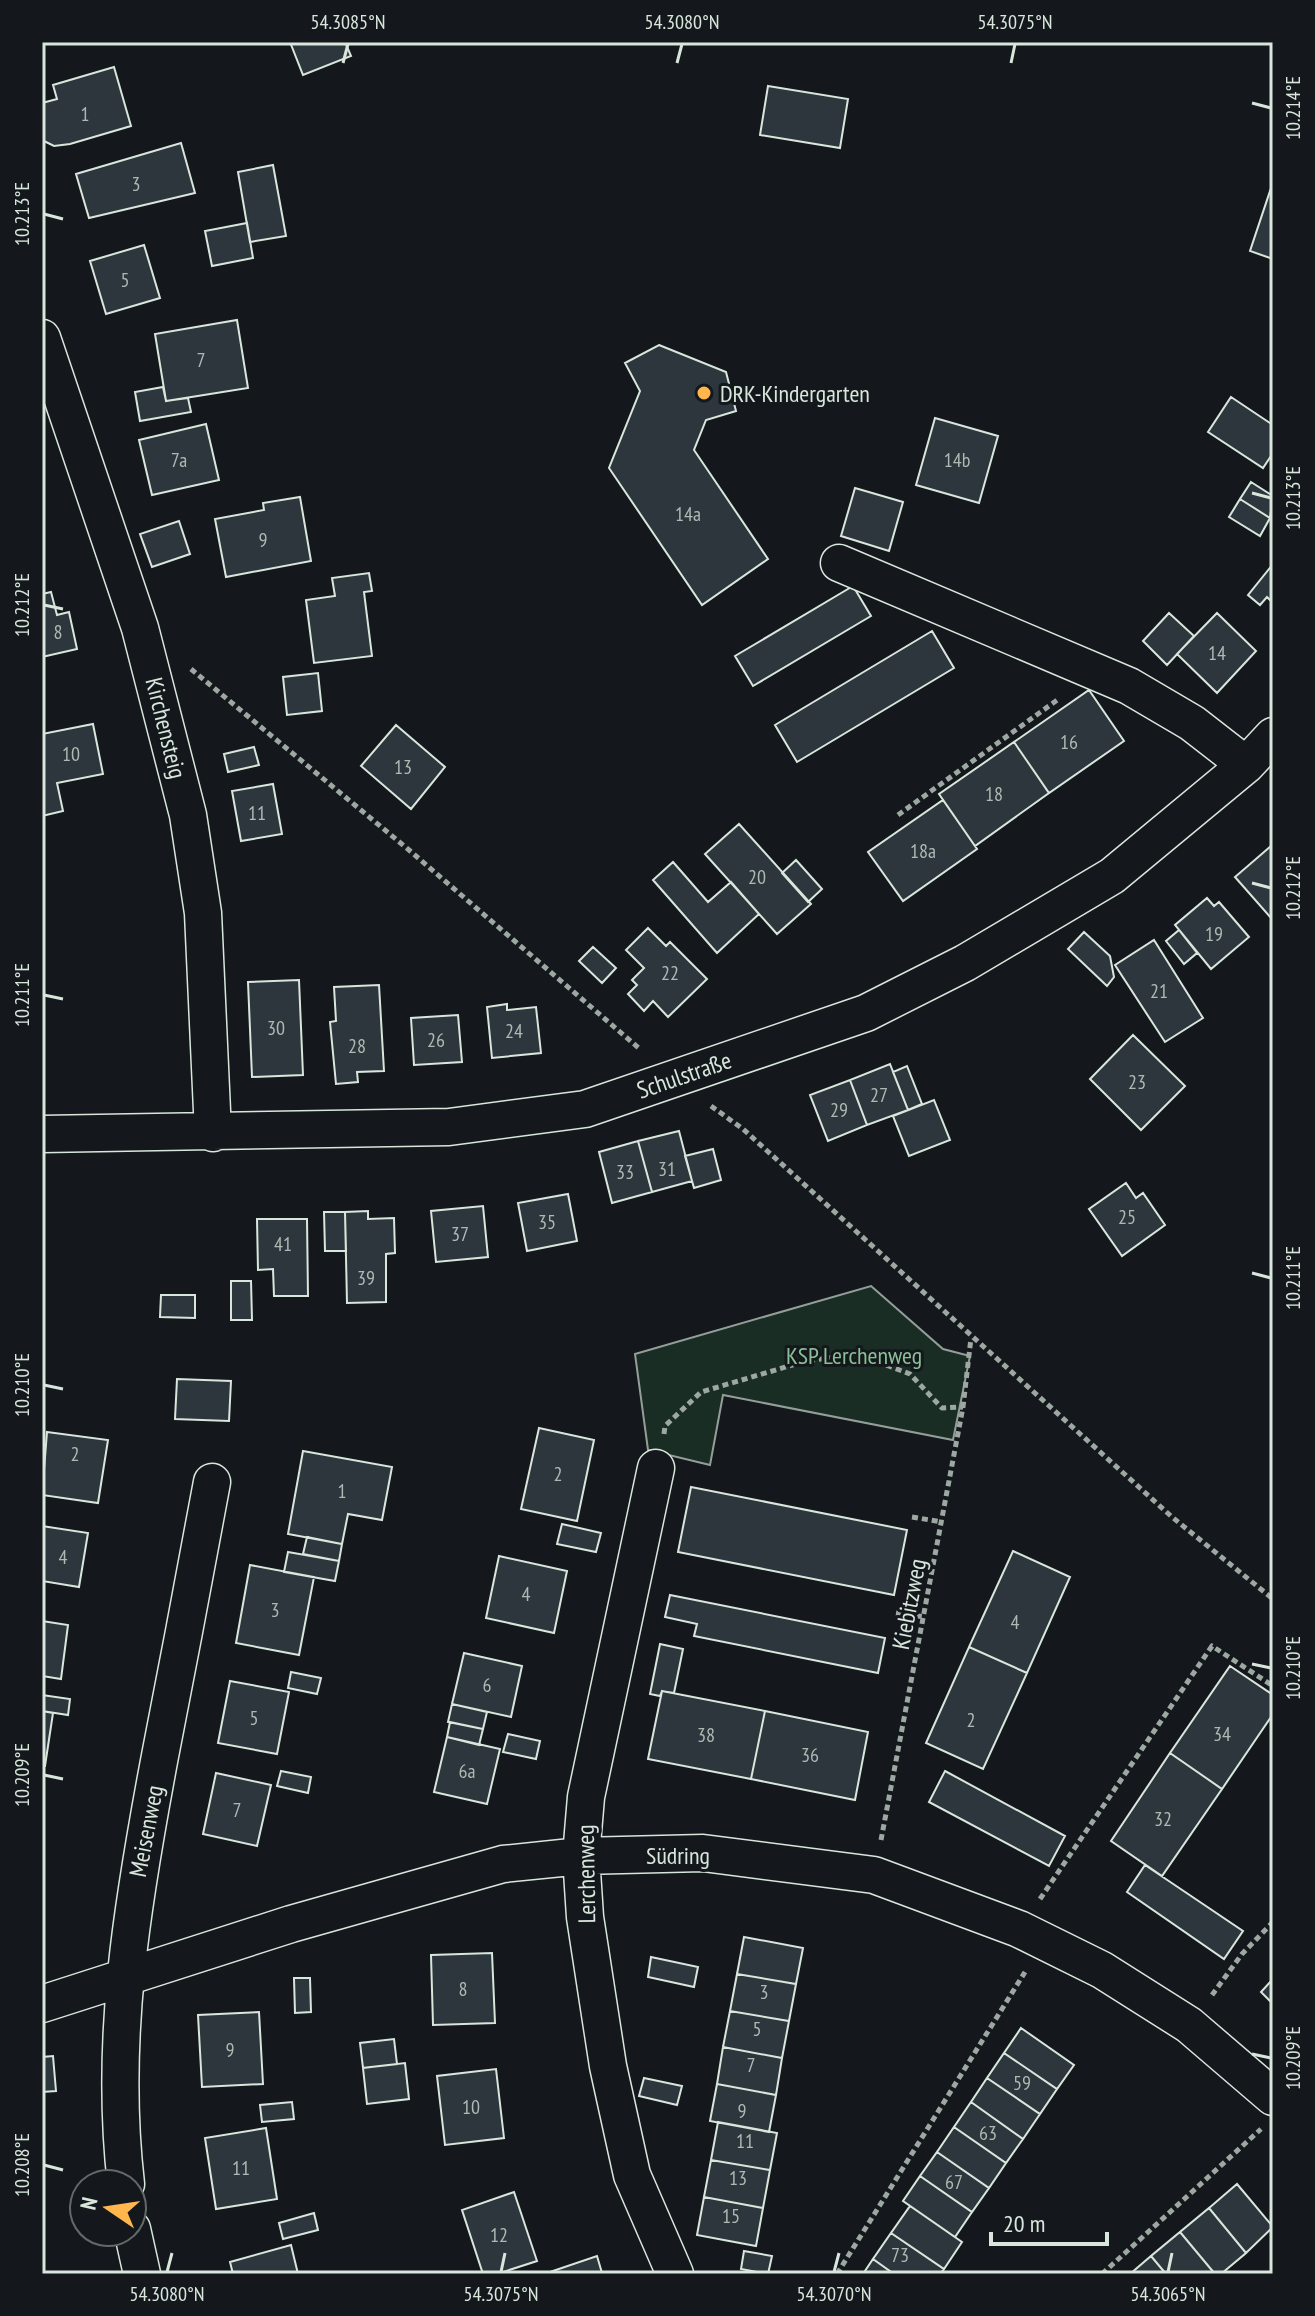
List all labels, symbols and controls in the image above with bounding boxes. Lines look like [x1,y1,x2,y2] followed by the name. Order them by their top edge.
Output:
[310,9,386,35] text: 54.3085°N
[644,9,720,35] text: 54.3080°N
[977,9,1053,35] text: 54.3075°N
[1280,76,1306,140] text: 10.214°E
[81,101,90,127] house number: 1
[132,171,141,197] house number: 3
[9,182,35,246] text: 10.213°E
[121,267,130,293] house number: 5
[197,347,206,373] house number: 7
[720,378,870,409] place label: DRK-Kindergarten
[695,384,713,402] marker: DRK-Kindergarten
[171,447,187,473] house number: 7a
[944,447,970,473] house number: 14b
[1280,466,1306,530] text: 10.213°E
[675,501,701,527] house number: 14a
[259,527,268,553] house number: 9
[9,573,35,637] text: 10.212°E
[54,619,63,645] house number: 8
[1208,640,1226,666] house number: 14
[138,674,194,782] street label: Kirchensteig
[1060,729,1078,755] house number: 16
[62,741,80,767] house number: 10
[394,754,412,780] house number: 13
[985,781,1003,807] house number: 18
[248,800,266,826] house number: 11
[910,838,936,864] house number: 18a
[1280,856,1306,920] text: 10.212°E
[748,864,766,890] house number: 20
[1205,921,1223,947] house number: 19
[661,960,679,986] house number: 22
[9,963,35,1027] text: 10.211°E
[1150,978,1168,1004] house number: 21
[267,1015,285,1041] house number: 30
[505,1018,523,1044] house number: 24
[427,1027,445,1053] house number: 26
[348,1033,366,1059] house number: 28
[633,1044,735,1106] street label: Schulstraße
[1128,1069,1146,1095] house number: 23
[870,1082,888,1108] house number: 27
[830,1097,848,1123] house number: 29
[658,1156,676,1182] house number: 31
[616,1159,634,1185] house number: 33
[1118,1204,1136,1230] house number: 25
[538,1209,556,1235] house number: 35
[451,1221,469,1247] house number: 37
[274,1231,292,1257] house number: 41
[1280,1246,1306,1310] text: 10.211°E
[357,1265,375,1291] house number: 39
[786,1340,922,1371] park label: KSP Lerchenweg
[9,1353,35,1417] text: 10.210°E
[71,1441,80,1467] house number: 2
[554,1461,563,1487] house number: 2
[338,1478,347,1504] house number: 1
[59,1544,68,1570] house number: 4
[885,1556,933,1652] street label: Kiebitzweg
[522,1581,531,1607] house number: 4
[271,1597,280,1623] house number: 3
[1011,1609,1020,1635] house number: 4
[1280,1636,1306,1700] text: 10.210°E
[483,1672,492,1698] house number: 6
[250,1705,259,1731] house number: 5
[967,1707,976,1733] house number: 2
[1213,1721,1231,1747] house number: 34
[697,1722,715,1748] house number: 38
[801,1742,819,1768] house number: 36
[9,1743,35,1807] text: 10.209°E
[459,1758,476,1784] house number: 6a
[122,1782,170,1880] street label: Meisenweg
[233,1797,242,1823] house number: 7
[1154,1806,1172,1832] house number: 32
[570,1824,602,1924] street label: Lerchenweg
[646,1840,710,1871] street label: Südring
[459,1976,468,2002] house number: 8
[760,1979,769,2005] house number: 3
[753,2016,762,2042] house number: 5
[1280,2026,1306,2090] text: 10.209°E
[226,2037,235,2063] house number: 9
[747,2052,756,2078] house number: 7
[1013,2070,1031,2096] house number: 59
[462,2094,480,2120] house number: 10
[738,2098,747,2124] house number: 9
[979,2120,997,2146] house number: 63
[736,2128,754,2154] house number: 11
[9,2133,35,2197] text: 10.208°E
[232,2155,250,2181] house number: 11
[729,2165,747,2191] house number: 13
[68,2168,148,2248] north arrow
[945,2169,963,2195] house number: 67
[74,2195,103,2212] text: N
[991,2196,1107,2246] scale bar
[722,2203,740,2229] house number: 15
[1003,2208,1045,2239] text: 20 m
[490,2222,508,2248] house number: 12
[891,2242,909,2268] house number: 73
[129,2281,205,2307] text: 54.3080°N
[463,2281,539,2307] text: 54.3075°N
[796,2281,872,2307] text: 54.3070°N
[1130,2281,1206,2307] text: 54.3065°N

